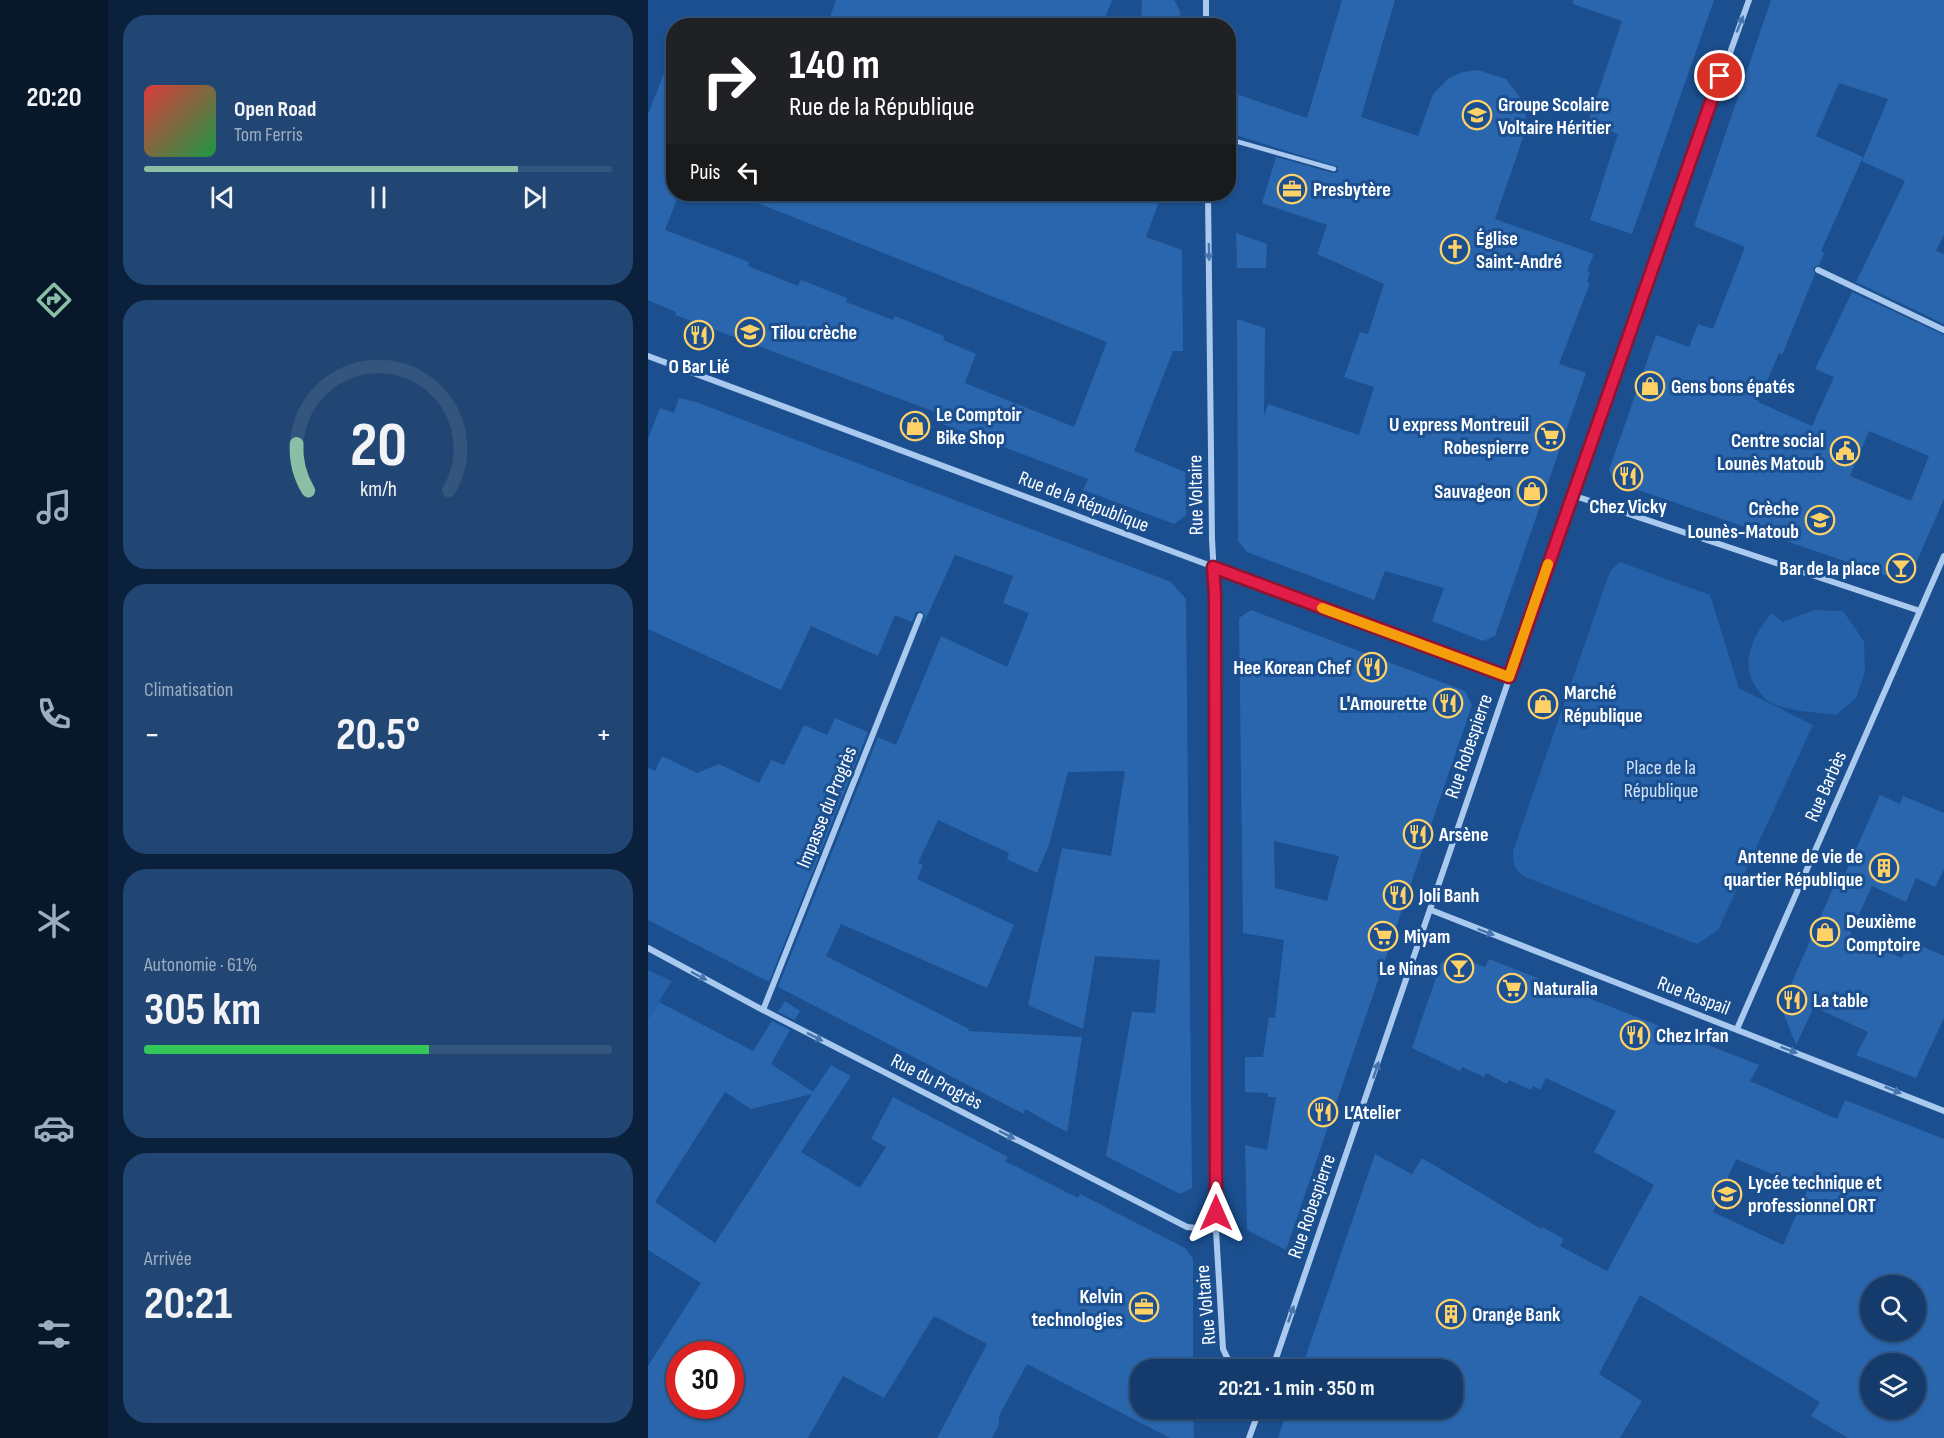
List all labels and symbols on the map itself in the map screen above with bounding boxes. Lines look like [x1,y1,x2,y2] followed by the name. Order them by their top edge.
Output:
[1736,15,1745,33] one-way arrow
[1694,50,1745,101] pin
[1498,93,1611,140] place label: Groupe Scolaire Voltaire Héritier
[1461,99,1493,131] school or university icon: Groupe Scolaire Voltaire Héritier
[1276,173,1308,205] office icon: Presbytère
[1313,178,1391,202] place label: Presbytère
[1476,227,1562,274] place label: Église Saint-André
[1439,233,1471,265] church icon: Église Saint-André
[1204,242,1214,261] one-way arrow
[734,316,766,348] school or university icon: Tilou crèche
[683,319,715,351] restaurant icon: O Bar Lié
[771,321,857,345] place label: Tilou crèche
[668,355,730,379] place label: O Bar Lié
[1634,370,1666,402] shop icon: Gens bons épatés
[1671,375,1795,399] place label: Gens bons épatés
[936,403,1022,450] place label: Le Comptoir Bike Shop
[899,410,931,442] shop icon: Le Comptoir Bike Shop
[1389,413,1529,460] place label: U express Montreuil Robespierre
[1534,420,1566,452] supermarket icon: U express Montreuil Robespierre
[1717,429,1824,476] place label: Centre social Lounès Matoub
[1829,435,1861,467] public building icon: Centre social Lounès Matoub
[1183,455,1209,535] street label: Rue Voltaire
[1612,460,1644,492] restaurant icon: Chez Vicky
[1015,466,1152,538] street label: Rue de la République
[1516,475,1548,507] shop icon: Sauvageon
[1434,480,1511,504] place label: Sauvageon
[1589,495,1667,519] place label: Chez Vicky
[1687,497,1799,544] place label: Crèche Lounès-Matoub
[1804,504,1836,536] school or university icon: Crèche Lounès-Matoub
[1885,552,1917,584] bar icon: Bar de la place
[1779,557,1880,581] place label: Bar de la place
[1356,651,1388,683] restaurant icon: Hee Korean Chef
[1233,656,1352,680] place label: Hee Korean Chef
[1564,681,1643,728] place label: Marché République
[1432,687,1464,719] restaurant icon: L'Amourette
[1527,688,1559,720] shop icon: Marché République
[1440,691,1498,802] street label: Rue Robespierre
[1340,692,1427,716] place label: L'Amourette
[792,743,862,872] street label: Impasse du Progrès
[1800,747,1852,825] street label: Rue Barbès
[1624,756,1698,803] park label: Place de la République
[1402,818,1434,850] restaurant icon: Arsène
[1438,823,1488,847] place label: Arsène
[1724,845,1863,892] place label: Antenne de vie de quartier République
[1868,852,1900,884] building icon: Antenne de vie de quartier République
[1382,879,1414,911] restaurant icon: Joli Banh
[1418,884,1479,908] place label: Joli Banh
[1846,910,1921,957] place label: Deuxième Comptoire
[1809,916,1841,948] shop icon: Deuxième Comptoire
[1367,920,1399,952] supermarket icon: Miyam
[1404,925,1450,949] place label: Miyam
[1477,927,1495,937] one-way arrow
[1443,952,1475,984] bar icon: Le Ninas
[1379,957,1438,981] place label: Le Ninas
[691,971,708,981] one-way arrow
[1654,971,1733,1021] street label: Rue Raspail
[1496,972,1528,1004] supermarket icon: Naturalia
[1533,977,1598,1001] place label: Naturalia
[1776,984,1808,1016] restaurant icon: La table
[1813,989,1868,1013] place label: La table
[1619,1019,1651,1051] restaurant icon: Chez Irfan
[1656,1024,1729,1048] place label: Chez Irfan
[806,1031,824,1041] one-way arrow
[1780,1045,1798,1055] one-way arrow
[887,1049,986,1115] street label: Rue du Progrès
[1372,1061,1381,1079] one-way arrow
[1884,1086,1902,1095] one-way arrow
[1307,1096,1339,1128] restaurant icon: L’Atelier
[1344,1101,1401,1125] place label: L’Atelier
[999,1130,1016,1140] one-way arrow
[1283,1151,1341,1262] street label: Rue Robespierre
[1748,1171,1882,1218] place label: Lycée technique et professionnel ORT
[1711,1178,1743,1210] school or university icon: Lycée technique et professionnel ORT
[1184,1181,1248,1245] position arrow
[1191,1264,1221,1346] street label: Rue Voltaire
[1032,1285,1123,1332] place label: Kelvin technologies
[1128,1291,1160,1323] office icon: Kelvin technologies
[1435,1298,1467,1330] building icon: Orange Bank
[1472,1303,1561,1327] place label: Orange Bank
[1287,1305,1296,1323] one-way arrow
[666,1341,744,1419] speed limit sign: 30

